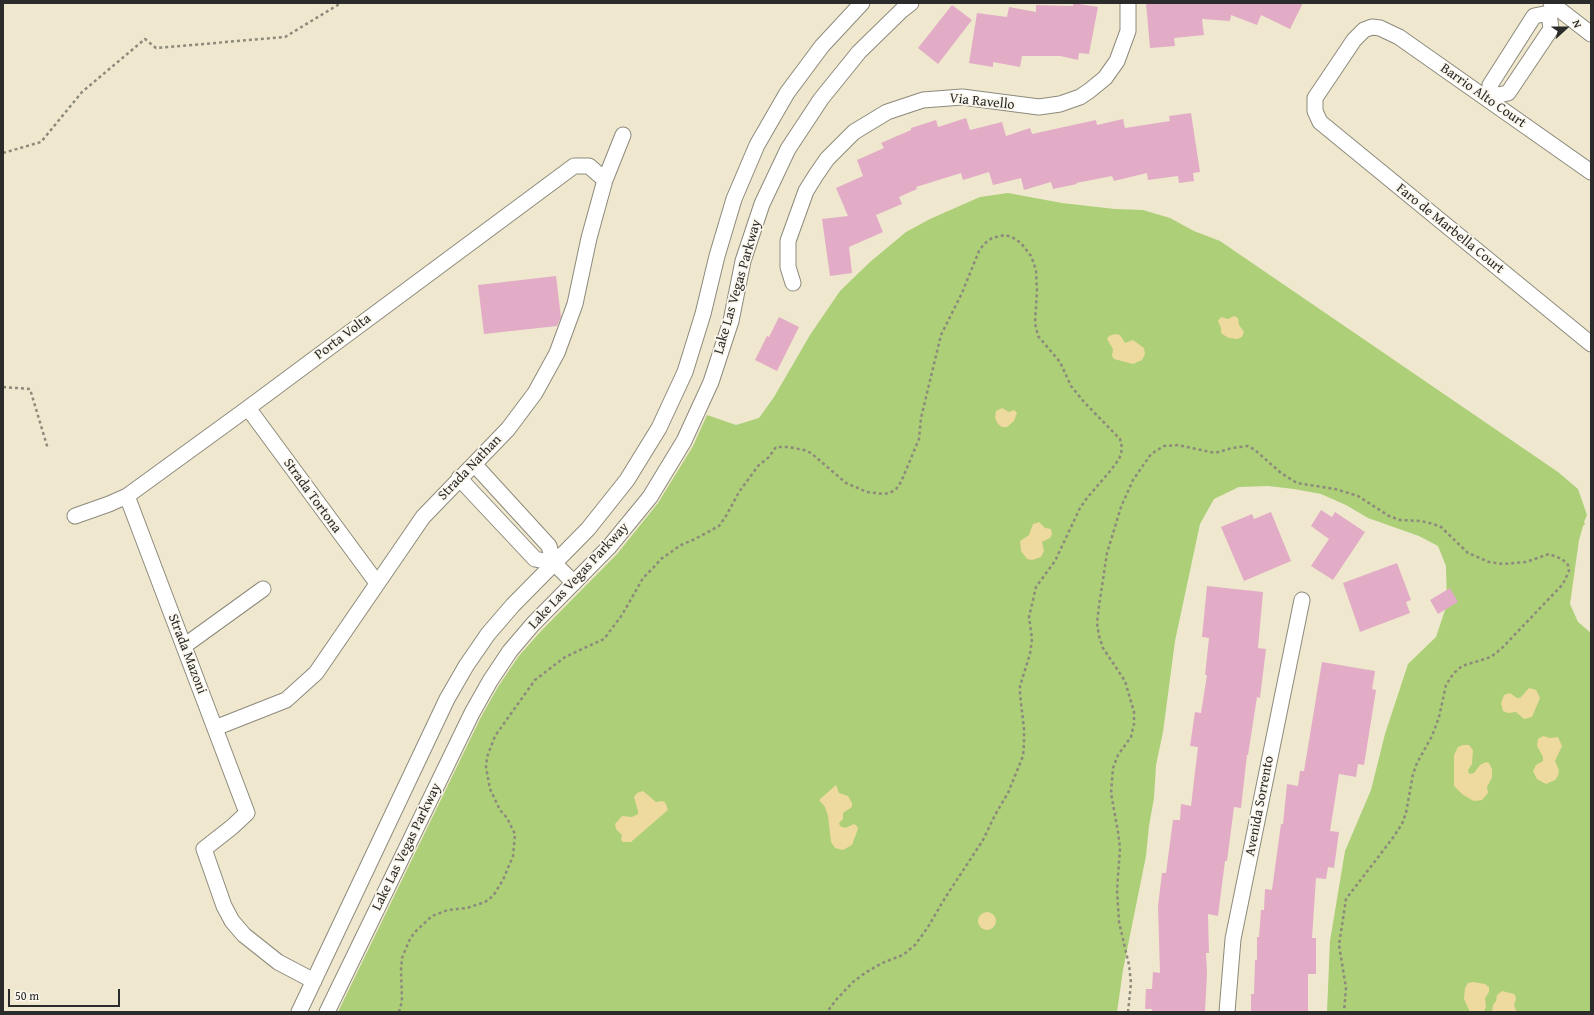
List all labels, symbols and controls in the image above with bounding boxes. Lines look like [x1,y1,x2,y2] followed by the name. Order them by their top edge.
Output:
[1546,8,1586,48] north arrow
[1568,17,1586,30] text: N
[1437,60,1529,132] street label: Barrio Alto Court
[949,90,1015,114] street label: Via Ravello
[1393,180,1507,278] street label: Faro de Marbella Court
[711,218,765,356] street label: Lake Las Vegas Parkway
[312,310,374,364] street label: Porta Volta
[435,432,505,504] street label: Strada Nathan
[279,455,345,537] street label: Strada Tortona
[525,519,633,633] street label: Lake Las Vegas Parkway
[164,612,210,696] street label: Strada Mazoni
[1242,754,1278,858] street label: Avenida Sorrento
[369,781,445,913] street label: Lake Las Vegas Parkway
[10,981,122,1007] scale bar
[15,987,39,1004] text: 50 m

